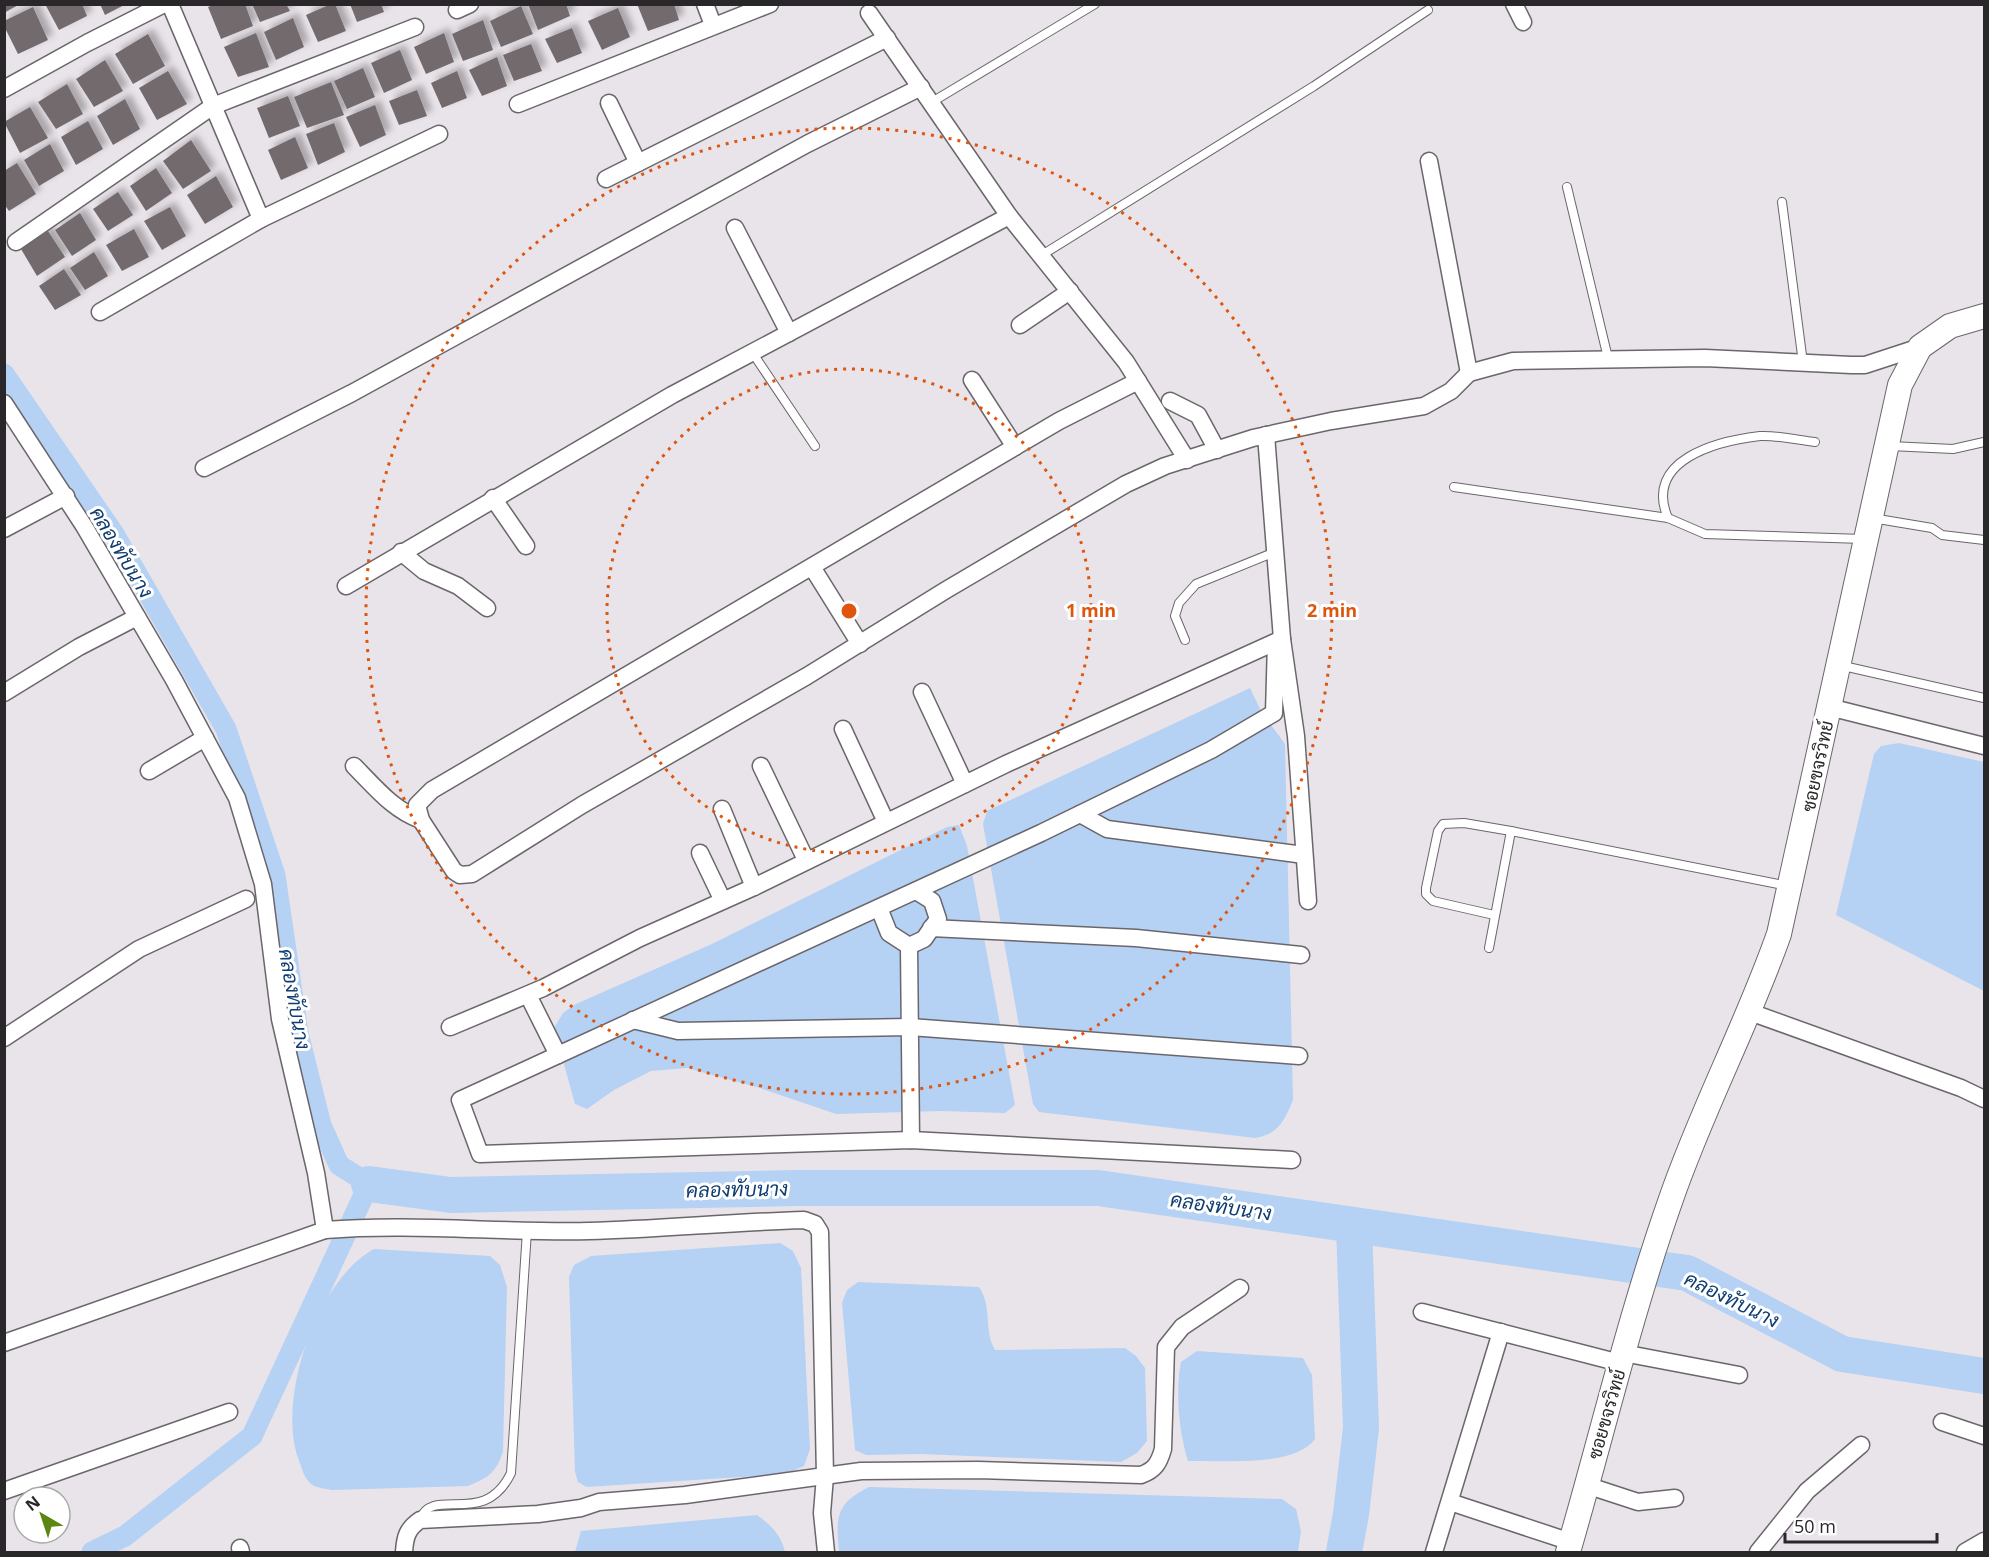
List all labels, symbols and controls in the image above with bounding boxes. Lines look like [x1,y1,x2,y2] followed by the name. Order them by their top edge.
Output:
[84,501,160,603] water label: คลองทับนาง
[1066,598,1116,622] text: 1 min
[1307,598,1357,622] text: 2 min
[839,601,859,621] centre of rings
[1796,718,1838,814] street label: ซอยขจรวิทย์
[273,946,317,1052] water label: คลองทับนาง
[686,1175,788,1203] water label: คลองทับนาง
[1169,1186,1273,1226] water label: คลองทับนาง
[1680,1264,1784,1334] water label: คลองทับนาง
[1582,1366,1630,1462] street label: ซอยขจรวิทย์
[12,1485,72,1545] north arrow
[21,1491,45,1516] text: N
[1785,1506,1936,1544] scale bar
[1794,1514,1836,1538] text: 50 m

